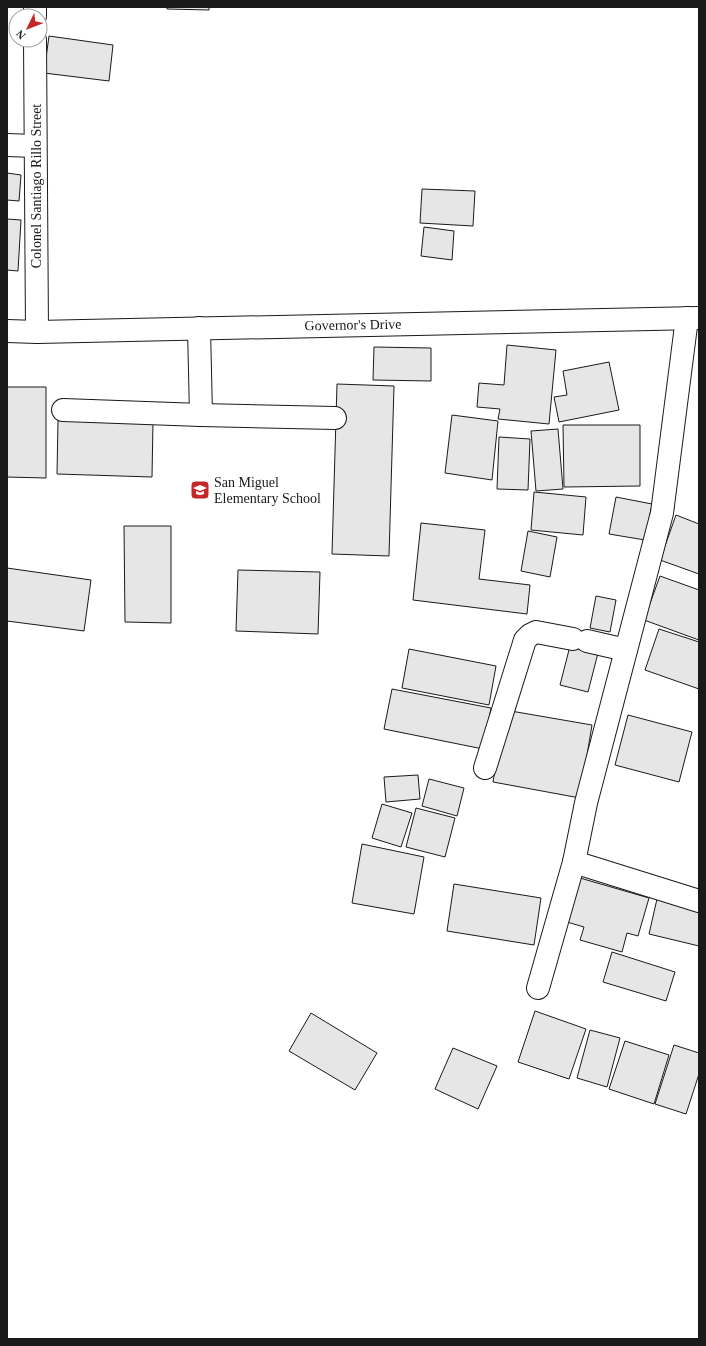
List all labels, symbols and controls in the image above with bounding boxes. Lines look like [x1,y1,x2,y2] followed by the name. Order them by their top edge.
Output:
[8,8,48,48] north arrow
[14,28,28,42] text: N
[29,104,44,268] street label: Colonel Santiago Rillo Street
[304,317,402,333] street label: Governor's Drive
[214,475,321,506] place label: San Miguel Elementary School
[189,479,211,501] school or university icon: San Miguel Elementary School

